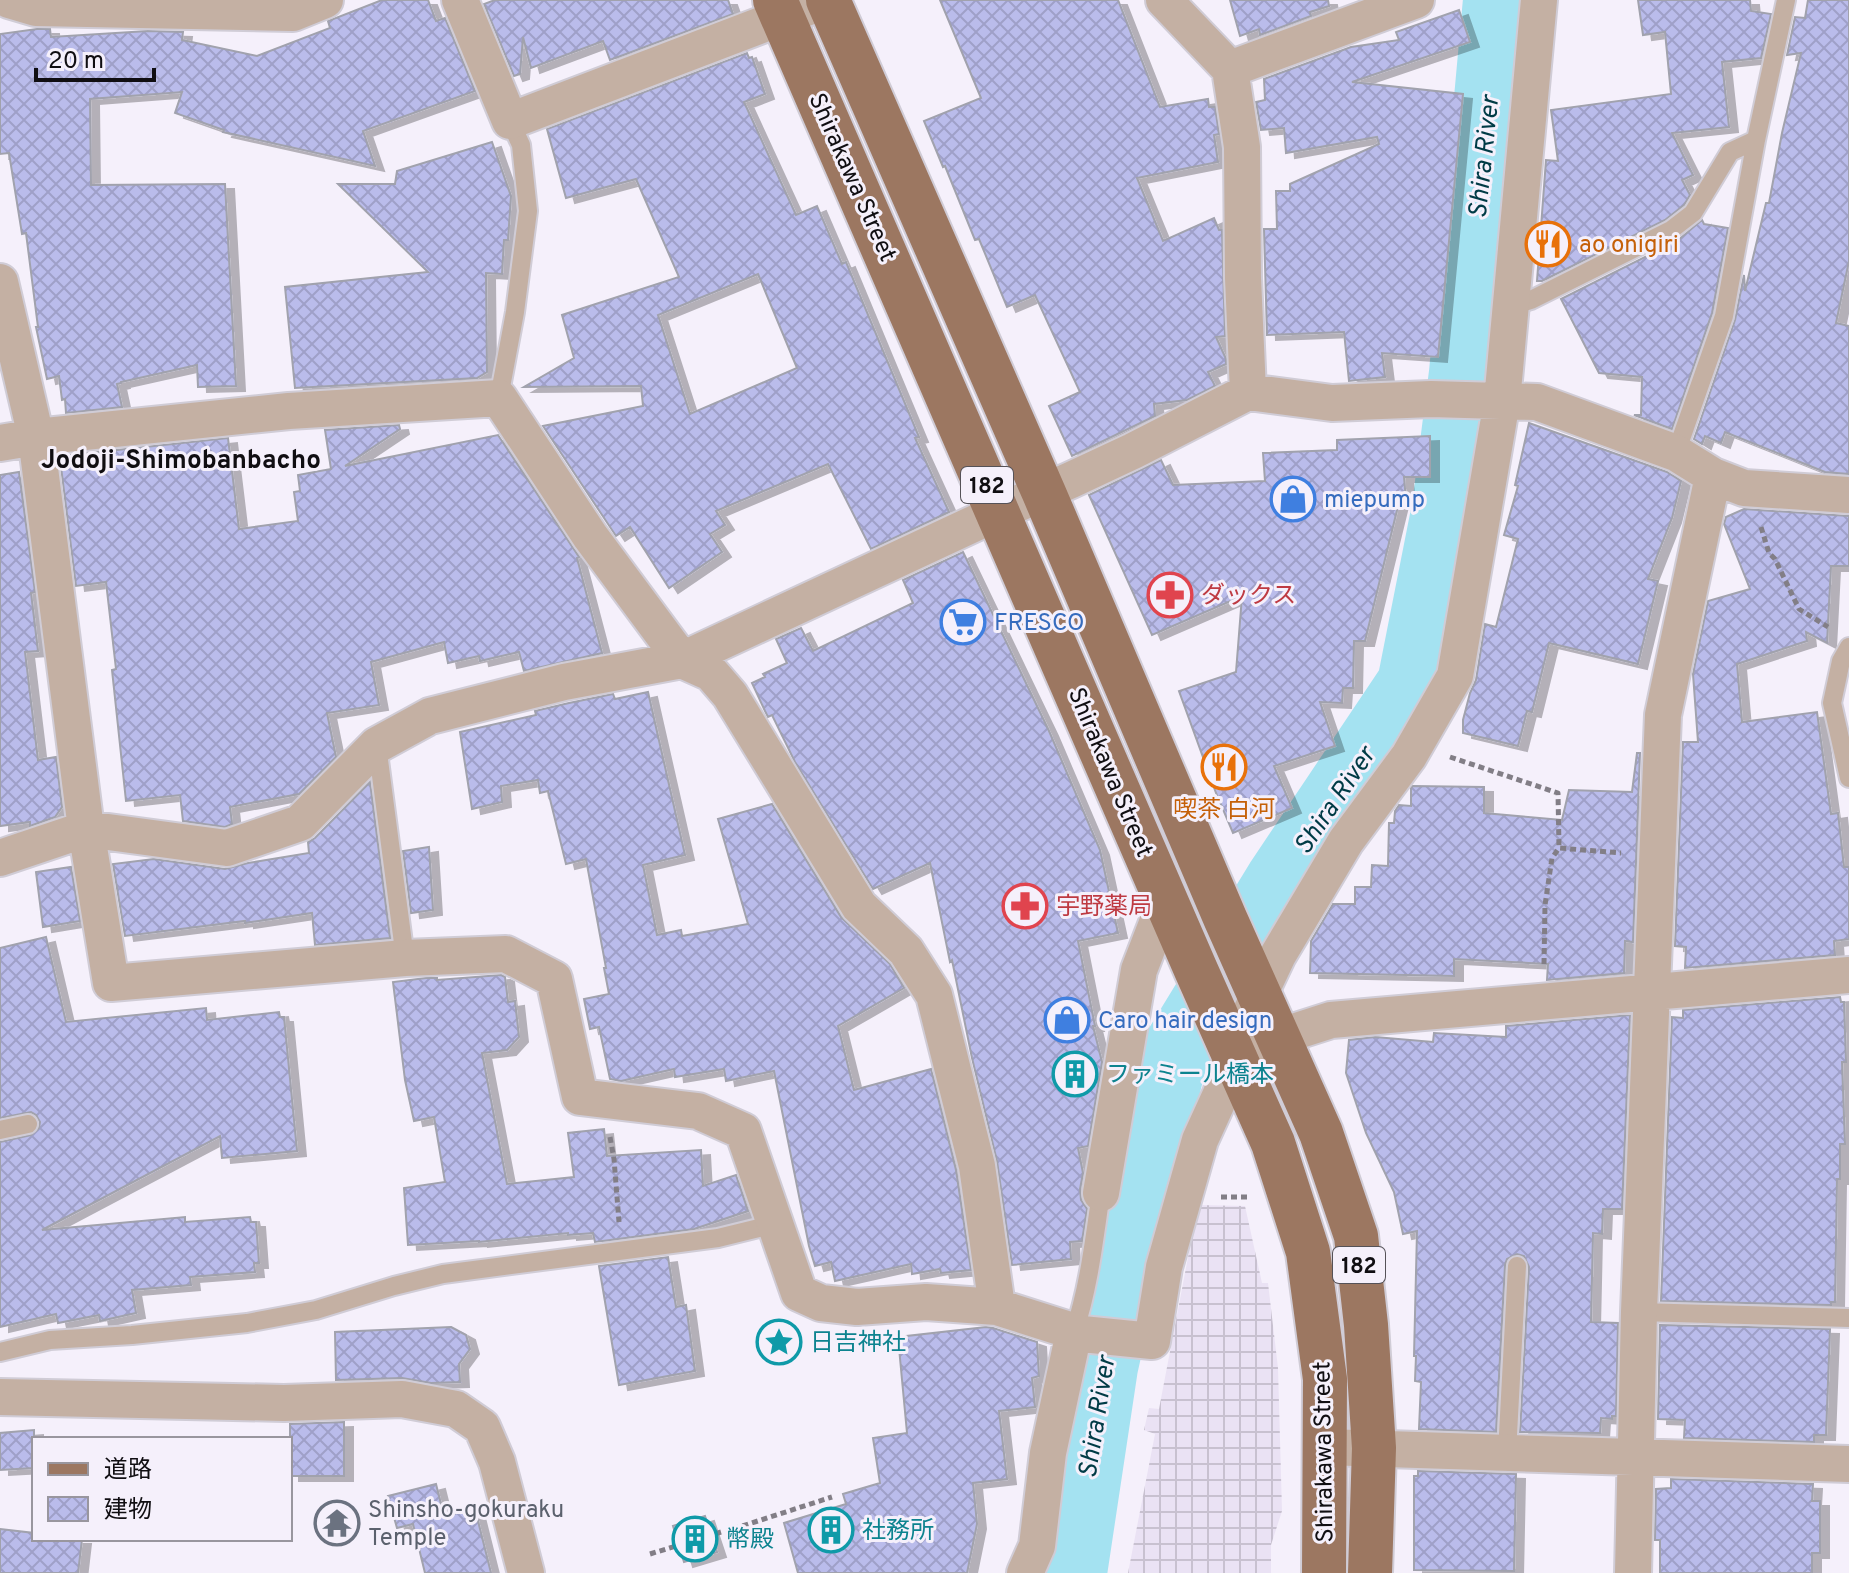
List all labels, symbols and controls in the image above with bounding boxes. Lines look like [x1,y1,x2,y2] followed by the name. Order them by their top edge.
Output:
[36,32,154,82] scale bar
[48,47,104,77] text: 20 m
[801,89,902,267] street label: Shirakawa Street
[1463,92,1509,220] water label: Shira River
[1524,220,1572,268] restaurant icon: ao onigiri
[1579,231,1679,261] place label: ao onigiri
[41,445,321,478] district label: Jodoji-Shimobanbacho
[961,467,1013,503] road number: 182
[1269,475,1317,523] shop icon: miepump
[1324,486,1425,516] place label: miepump
[1146,571,1194,619] pharmacy icon: ダックス
[1201,582,1296,612] place label: ダックス
[939,598,987,646] supermarket icon: FRESCO
[994,609,1085,639] place label: FRESCO
[1060,683,1158,862] street label: Shirakawa Street
[1288,739,1385,862] water label: Shira River
[1200,743,1248,791] restaurant icon: 喫茶 白河
[1173,796,1275,826] place label: 喫茶 白河
[1001,882,1049,930] pharmacy icon: 宇野薬局
[1056,893,1152,923] place label: 宇野薬局
[1043,996,1091,1044] shop icon: Caro hair design
[1098,1007,1272,1037] place label: Caro hair design
[1051,1050,1099,1098] building icon: ファミール橋本
[1106,1061,1274,1091] place label: ファミール橋本
[1333,1247,1385,1283] road number: 182
[755,1318,803,1366] place icon: 日吉神社
[810,1329,906,1359] place label: 日吉神社
[1073,1352,1125,1481] water label: Shira River
[1308,1361,1342,1543] street label: Shirakawa Street
[32,1437,292,1541] legend
[104,1456,152,1486] text: 道路
[104,1496,152,1526] text: 建物
[368,1496,564,1554] place label: Shinsho-gokuraku Temple
[313,1499,361,1547] temple icon: Shinsho-gokuraku Temple
[807,1506,855,1554] building icon: 社務所
[671,1515,719,1563] building icon: 幣殿
[862,1517,934,1547] place label: 社務所
[726,1526,774,1556] place label: 幣殿

